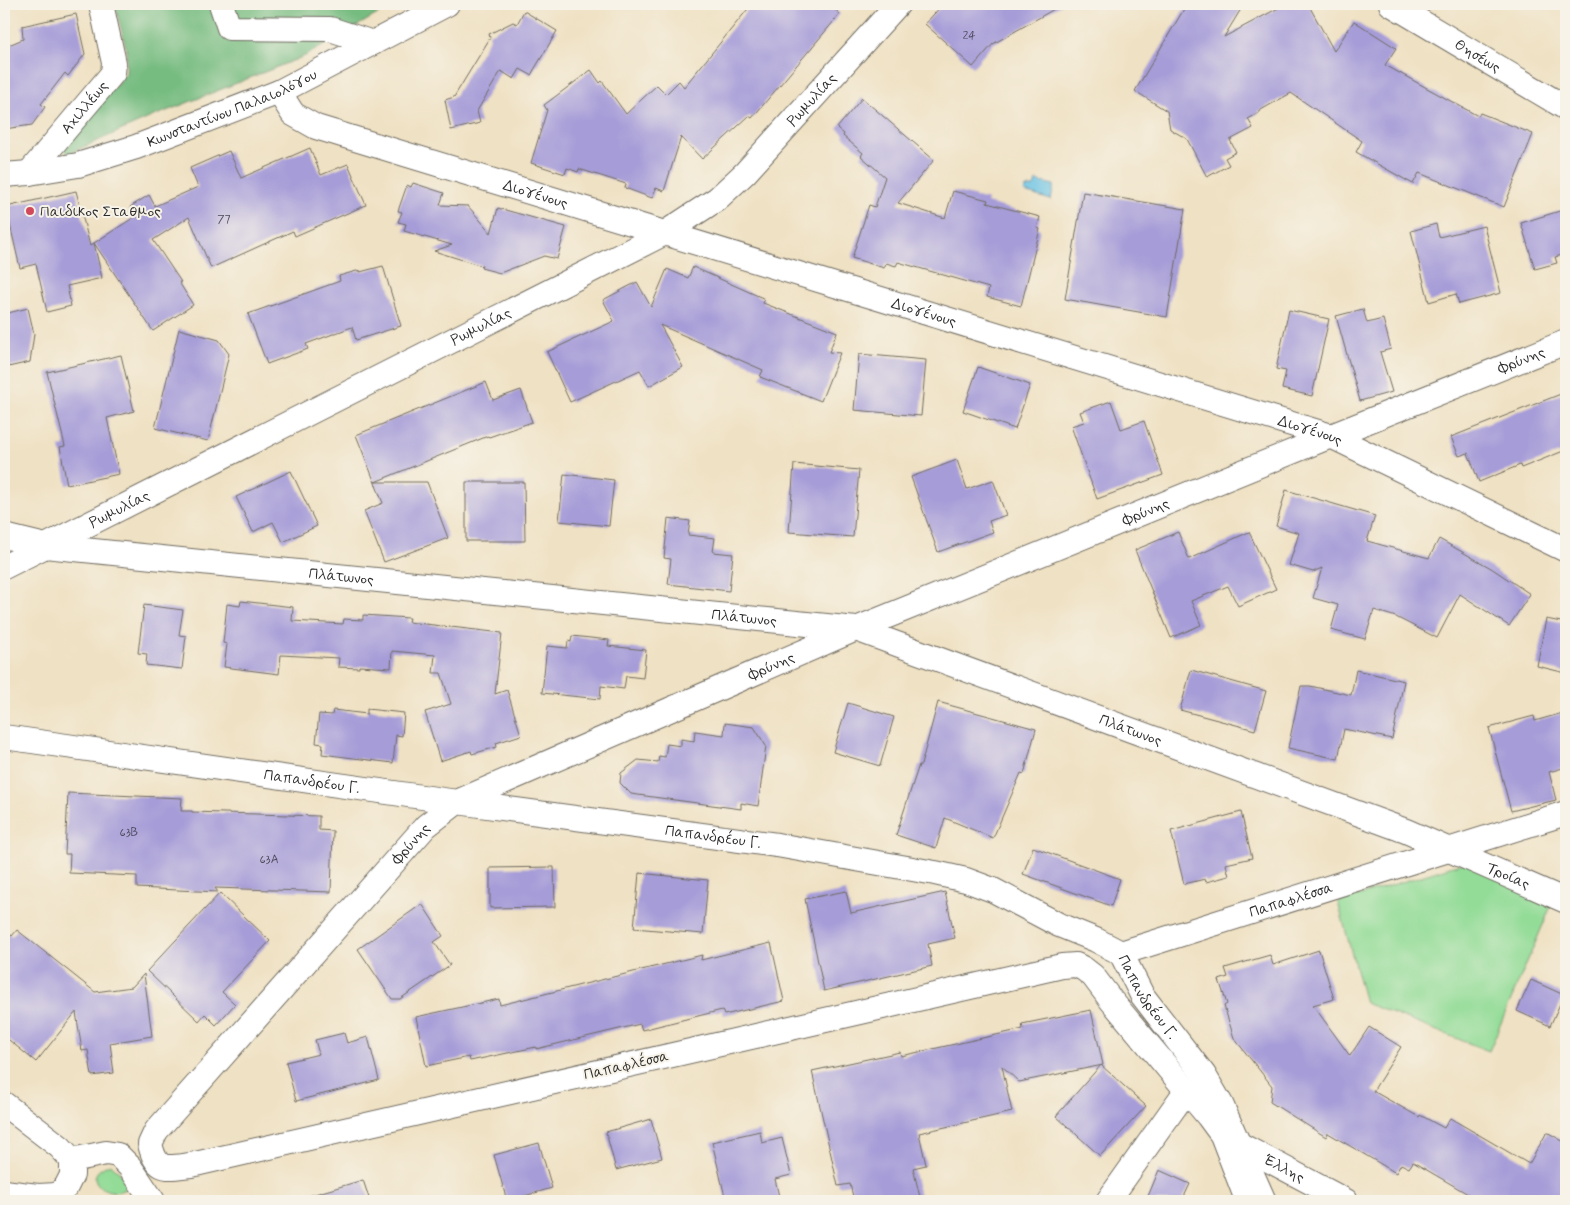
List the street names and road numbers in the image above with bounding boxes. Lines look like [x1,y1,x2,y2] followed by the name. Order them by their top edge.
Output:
[1451,35,1504,78] street label: Θησέως
[145,65,321,153] street label: Κωνσταντίνου Παλαιολόγου
[783,69,842,131] street label: Ρωμυλίας
[57,77,113,139] street label: Αχιλλέως
[500,176,571,214] street label: Διογένους
[889,294,959,332] street label: Διογένους
[447,303,515,351] street label: Ρωμυλίας
[1494,342,1548,380] street label: Φρύνης
[1275,411,1346,451] street label: Διογένους
[86,486,154,533] street label: Ρωμυλίας
[1119,494,1173,531] street label: Φρύνης
[308,564,375,591] street label: Πλάτωνος
[710,605,778,632] street label: Πλάτωνος
[744,648,798,686] street label: Φρύνης
[1096,710,1165,752] street label: Πλάτωνος
[262,765,361,799] street label: Παπανδρέου Γ.
[387,819,435,870] street label: Φρύνης
[664,821,762,854] street label: Παπανδρέου Γ.
[1483,858,1533,895] street label: Τροίας
[1247,878,1336,923] street label: Παπαφλέσσα
[1113,952,1182,1044] street label: Παπανδρέου Γ.
[582,1046,671,1085] street label: Παπαφλέσσα
[1260,1150,1308,1188] street label: Έλλης

